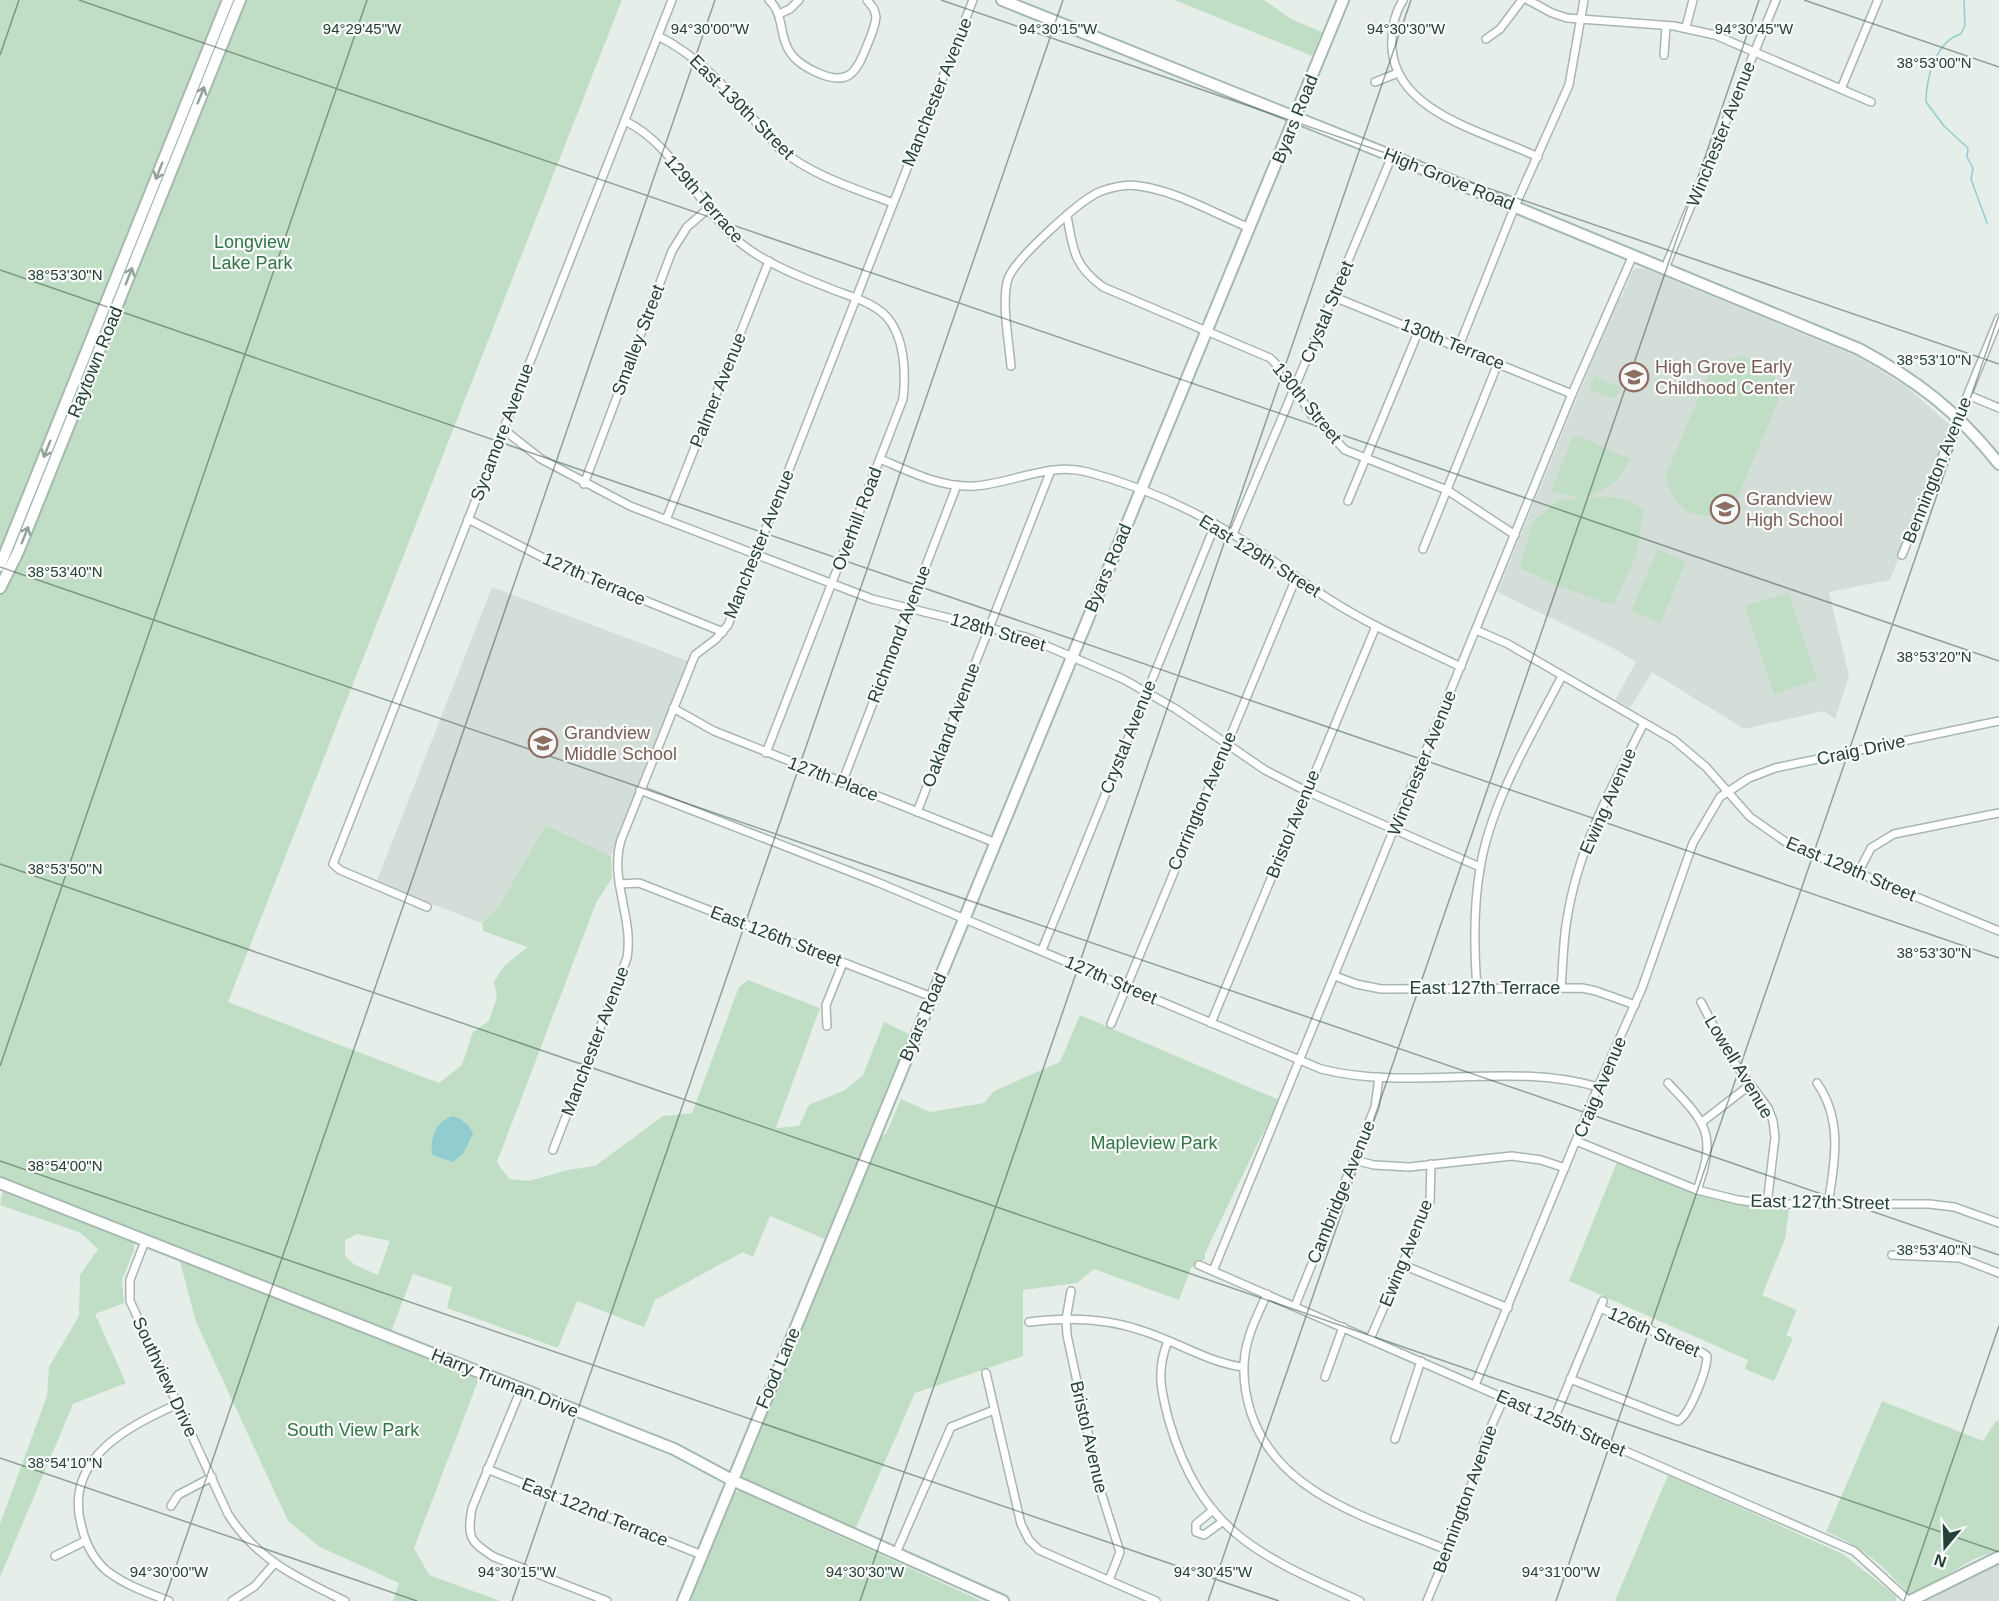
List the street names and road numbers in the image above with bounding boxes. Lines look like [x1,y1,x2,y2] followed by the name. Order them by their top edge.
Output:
[898,15,976,169] street label: Manchester Avenue
[686,51,798,163] street label: East 130th Street
[1683,59,1759,209] street label: Winchester Avenue
[1268,72,1322,166] street label: Byars Road
[1381,144,1517,214] street label: High Grove Road
[660,151,748,247] street label: 129th Terrace
[1296,258,1358,366] street label: Crystal Street
[608,282,668,398] street label: Smalley Street
[64,304,126,420] street label: Raytown Road
[1398,314,1508,374] street label: 130th Terrace
[686,330,750,450] street label: Palmer Avenue
[1268,359,1346,447] street label: 130th Street
[467,360,537,504] street label: Sycamore Avenue
[1899,394,1975,546] street label: Bennington Avenue
[828,465,886,573] street label: Overhill Road
[720,467,798,621] street label: Manchester Avenue
[1196,511,1324,601] street label: East 129th Street
[1080,521,1136,615] street label: Byars Road
[540,548,648,610] street label: 127th Terrace
[864,562,934,706] street label: Richmond Avenue
[948,609,1048,655] street label: 128th Street
[918,660,984,790] street label: Oakland Avenue
[1096,677,1160,797] street label: Crystal Avenue
[1384,688,1460,838] street label: Winchester Avenue
[1164,729,1240,873] street label: Corrington Avenue
[1815,731,1907,769] street label: Craig Drive
[1576,745,1640,857] street label: Ewing Avenue
[785,753,881,805] street label: 127th Place
[1262,767,1324,881] street label: Bristol Avenue
[1783,833,1919,905] street label: East 129th Street
[707,902,845,970] street label: East 126th Street
[1062,952,1160,1008] street label: 127th Street
[557,963,633,1119] street label: Manchester Avenue
[895,970,951,1064] street label: Byars Road
[1410,978,1560,998] street label: East 127th Terrace
[1701,1012,1777,1122] street label: Lowell Avenue
[1570,1034,1630,1140] street label: Craig Avenue
[1303,1117,1379,1267] street label: Cambridge Avenue
[1750,1191,1890,1213] street label: East 127th Street
[1375,1197,1437,1309] street label: Ewing Avenue
[1605,1303,1703,1361] street label: 126th Street
[128,1314,202,1440] street label: Southview Drive
[752,1324,804,1412] street label: Food Lane
[428,1344,582,1422] street label: Harry Truman Drive
[1066,1379,1112,1495] street label: Bristol Avenue
[1493,1386,1629,1460] street label: East 125th Street
[1429,1422,1501,1576] street label: Bennington Avenue
[519,1474,671,1550] street label: East 122nd Terrace

